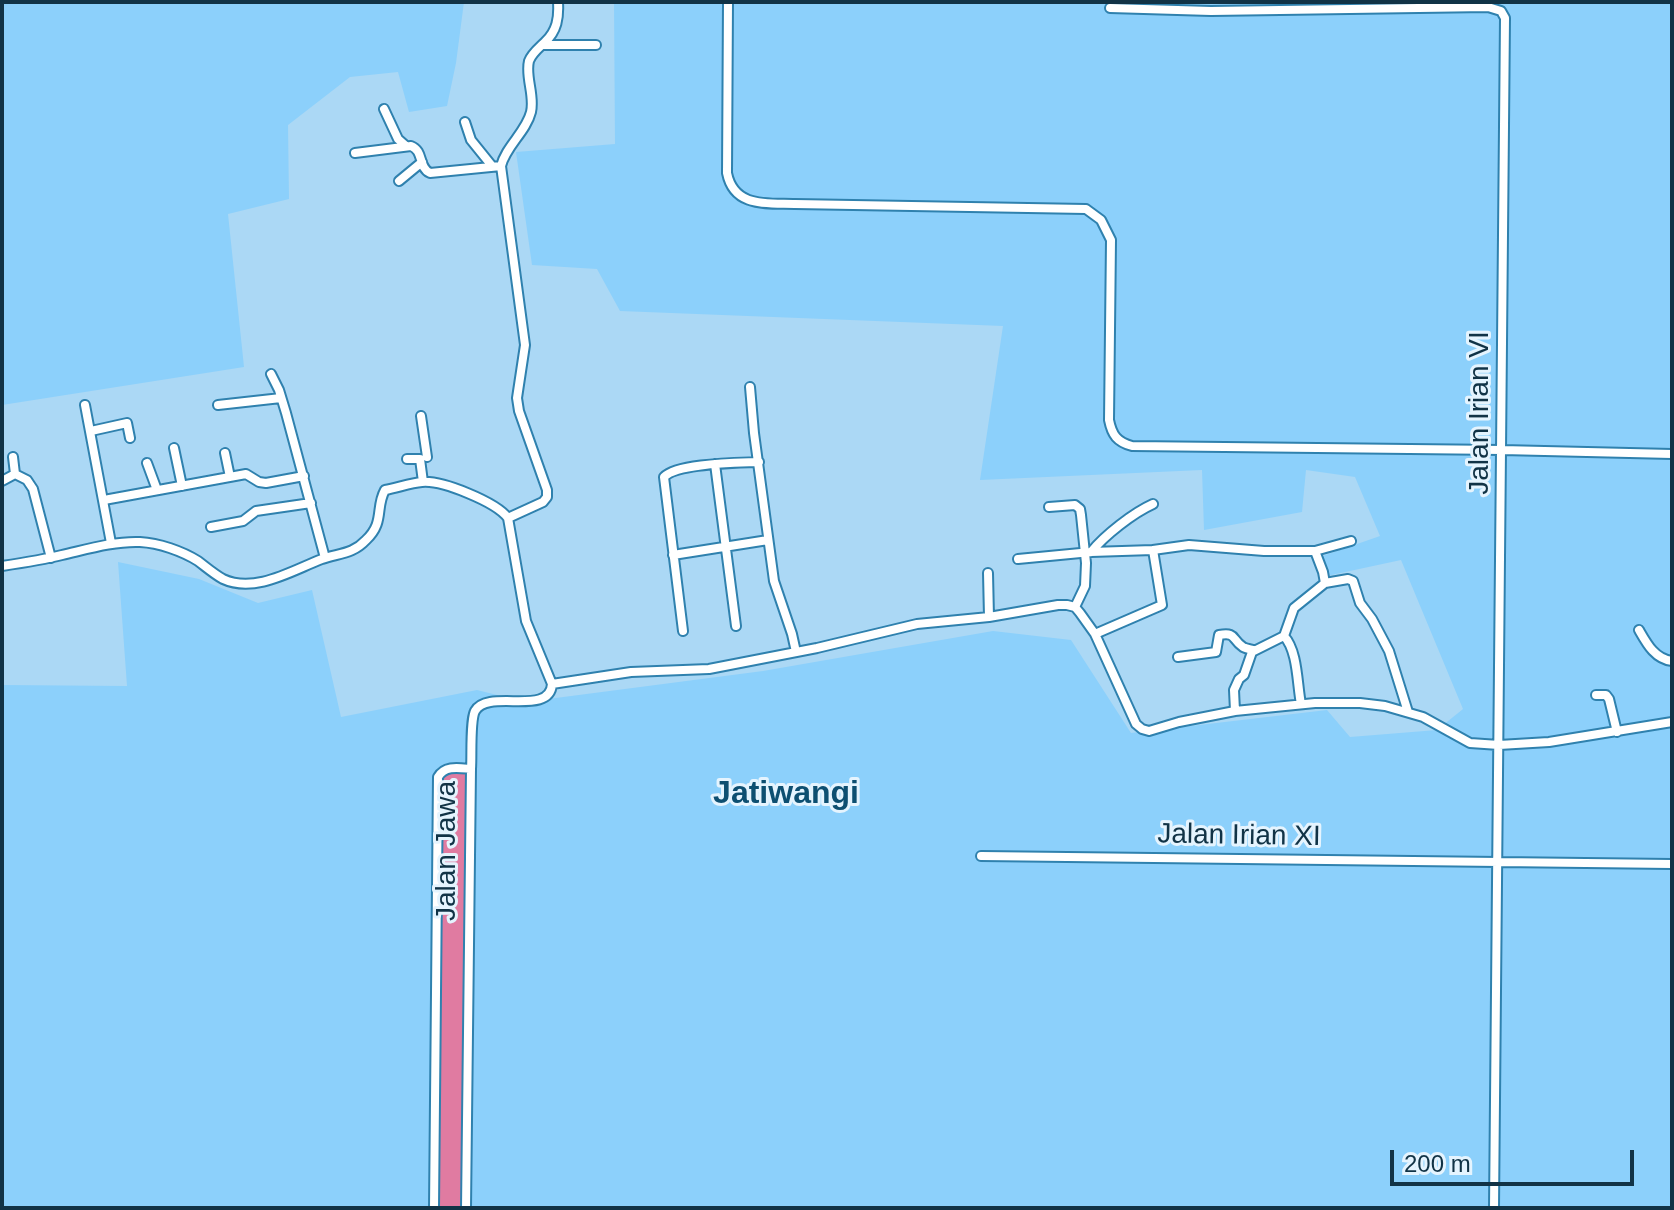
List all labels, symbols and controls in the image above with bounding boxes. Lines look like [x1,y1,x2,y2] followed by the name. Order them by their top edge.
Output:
[1463,331,1497,495] street label: Jalan Irian VI
[713,775,859,813] district label: Jatiwangi
[430,781,464,921] street label: Jalan Jawa
[1157,818,1321,854] street label: Jalan Irian XI
[1394,1134,1638,1184] scale bar
[1404,1150,1471,1177] text: 200 m

